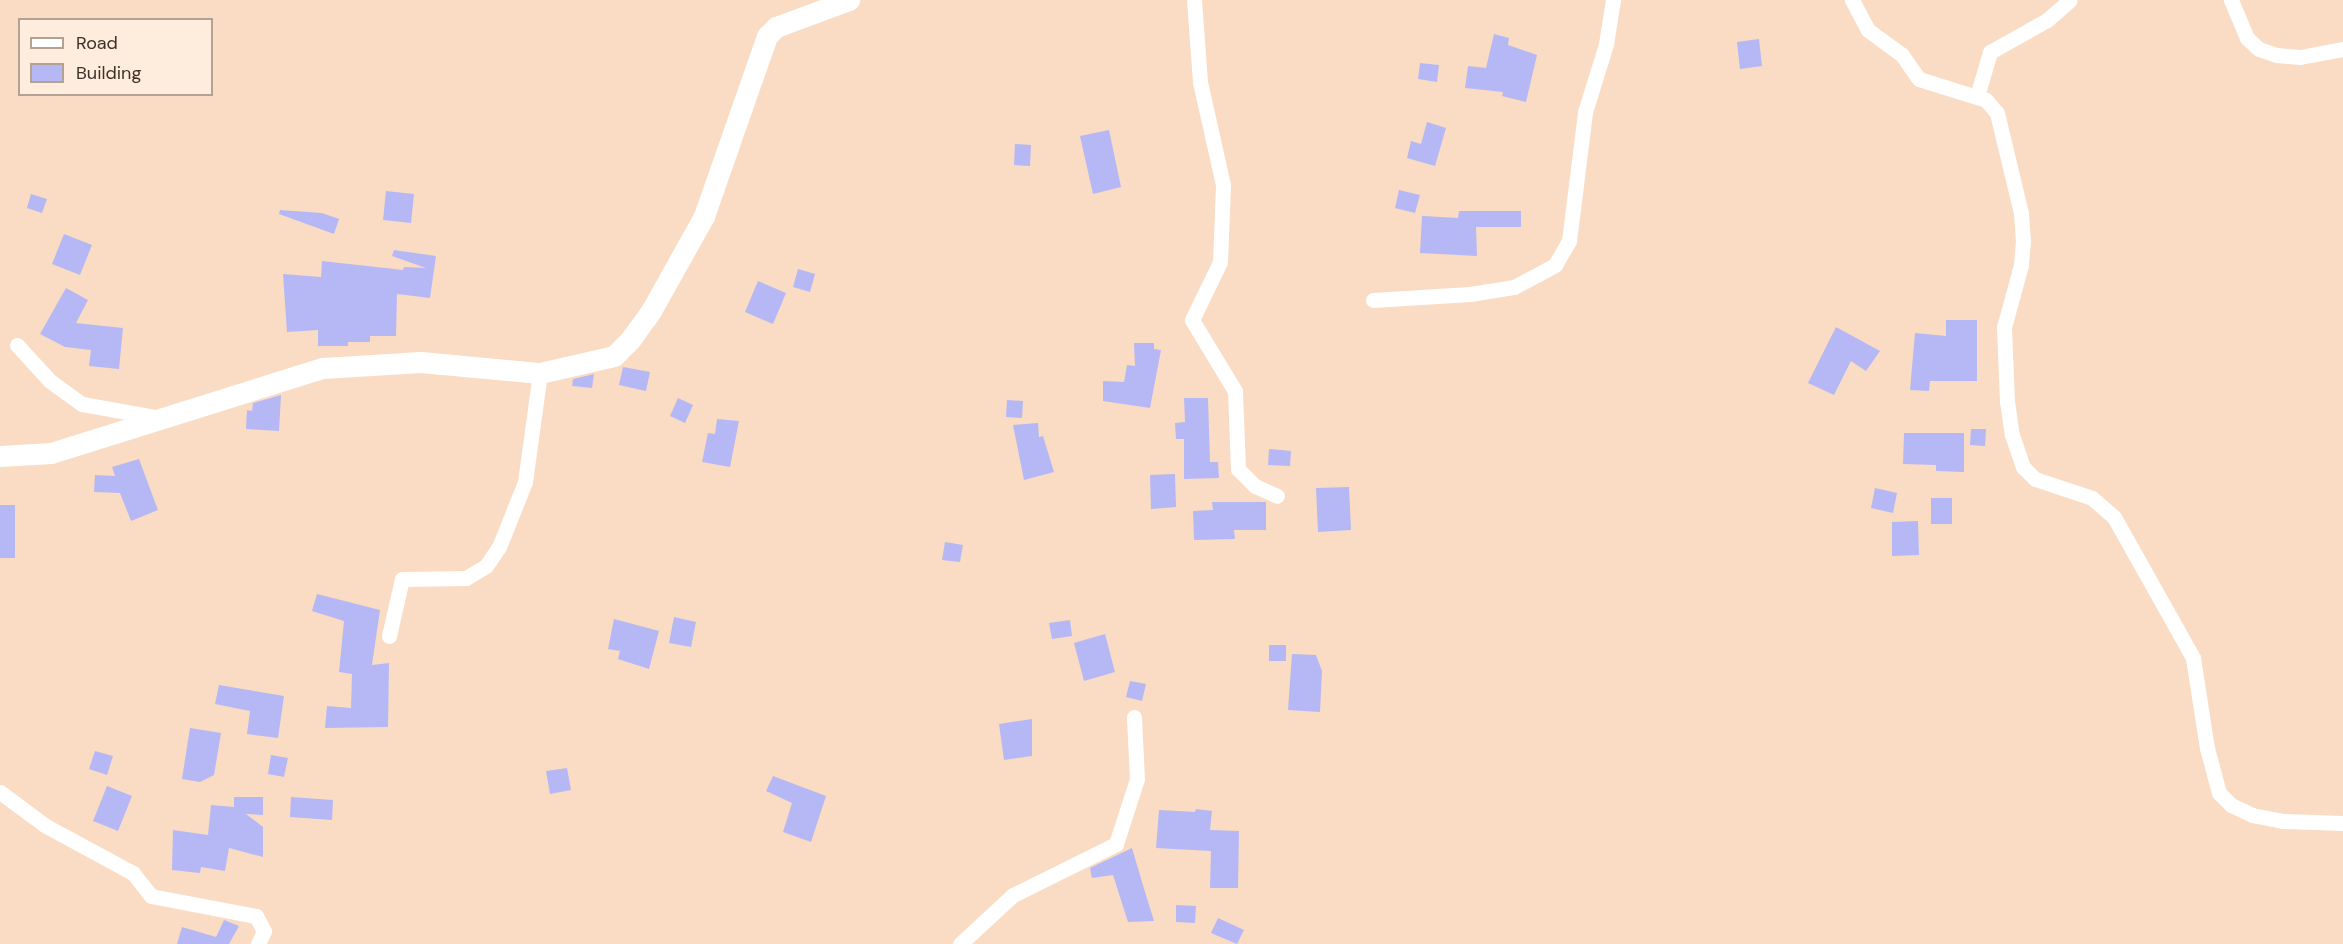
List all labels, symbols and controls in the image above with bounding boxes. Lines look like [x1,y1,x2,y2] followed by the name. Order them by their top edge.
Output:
[18,18,213,96] legend
[76,31,118,55] text: Road
[76,61,141,85] text: Building

